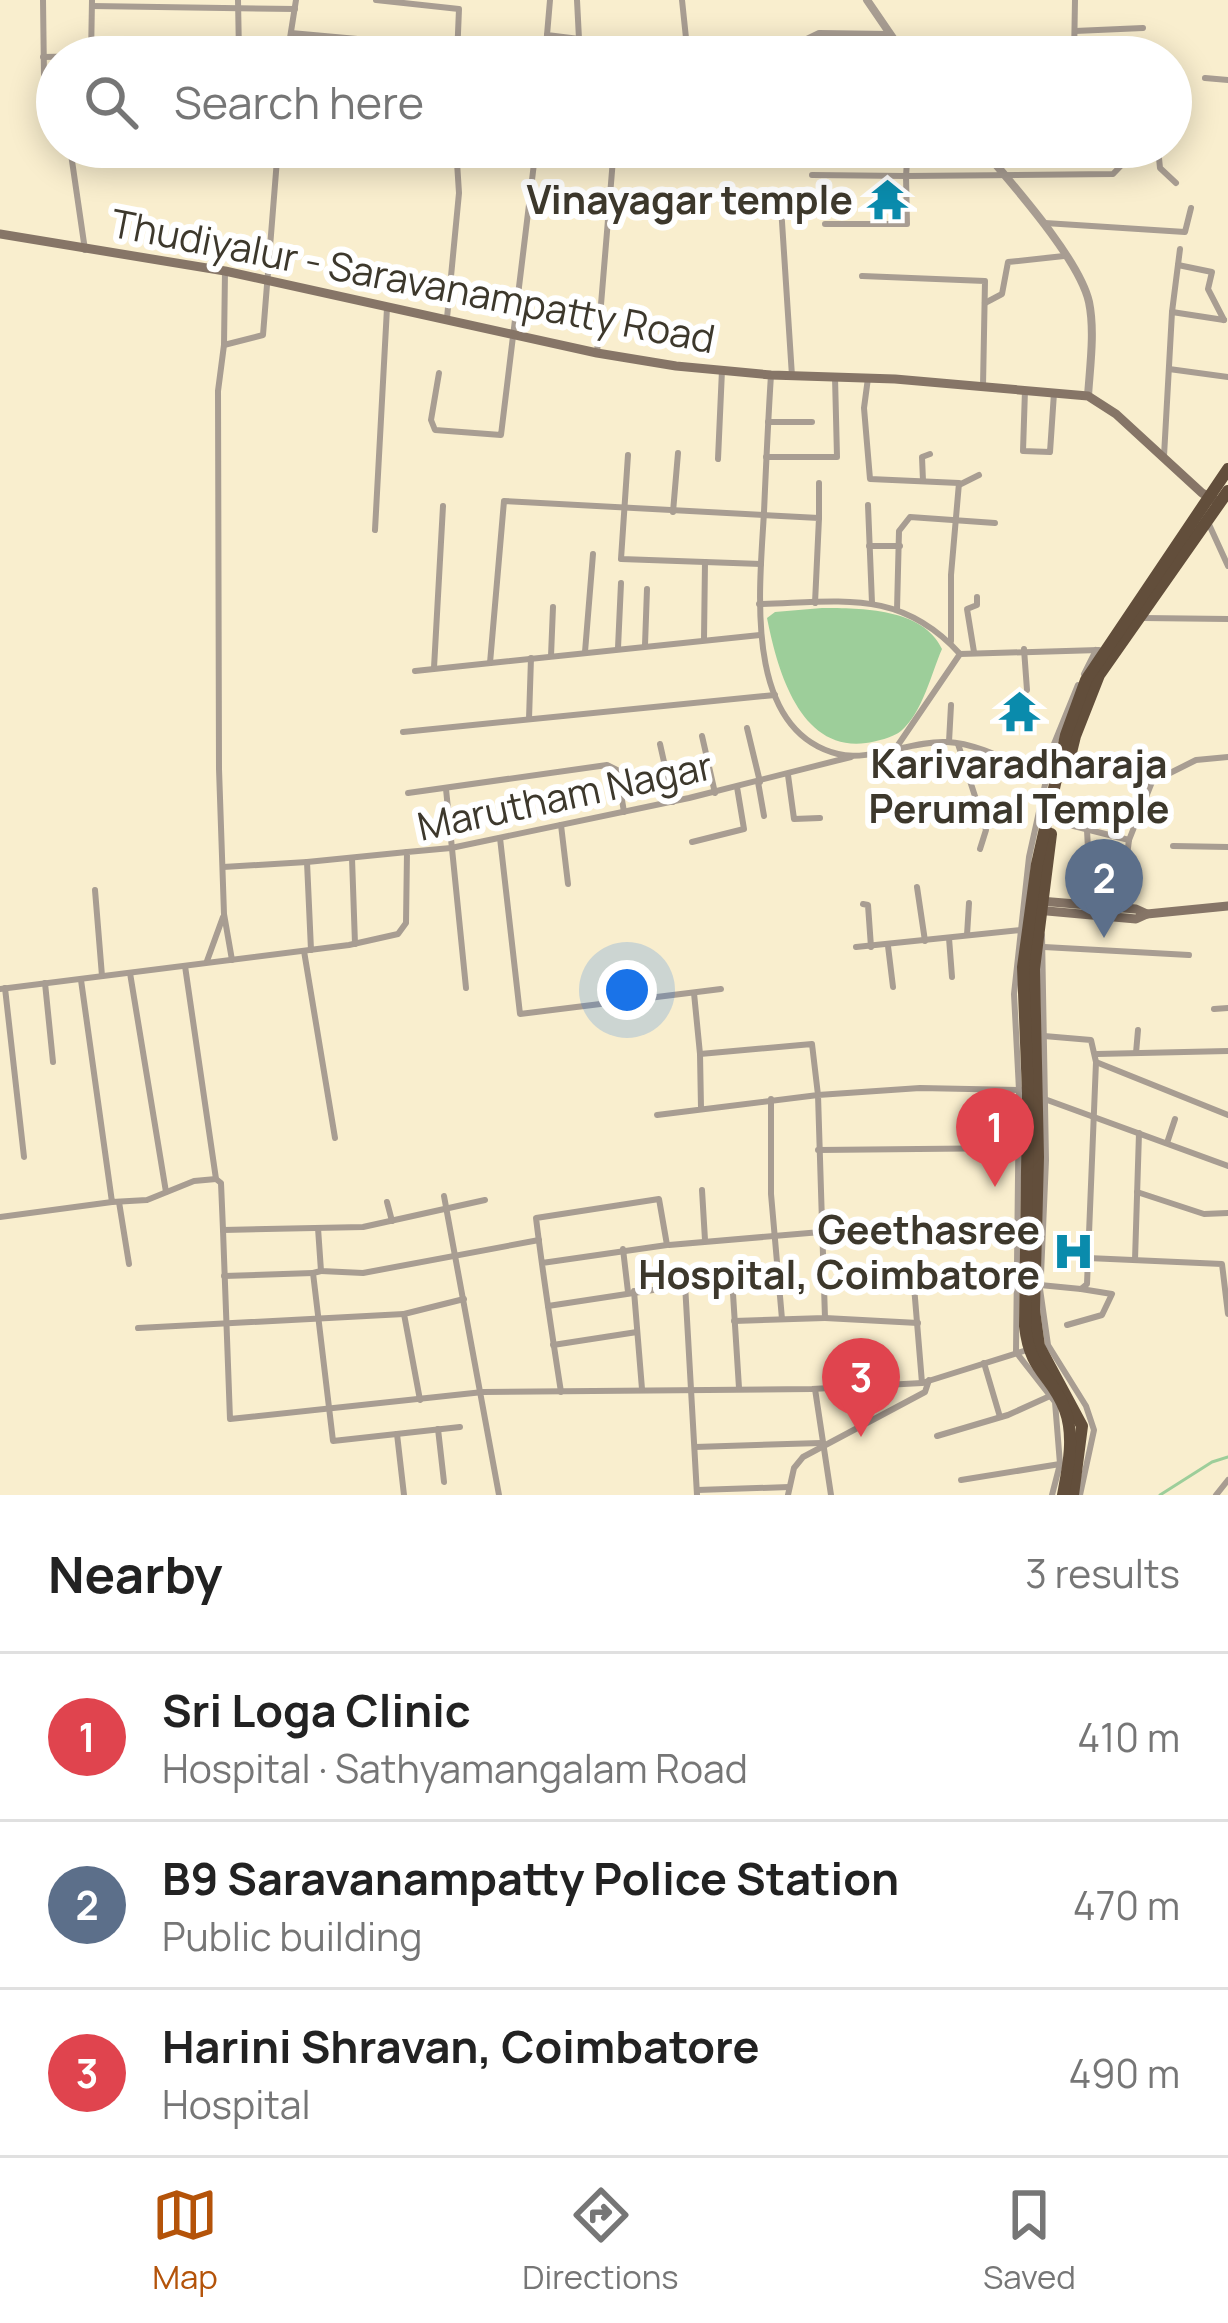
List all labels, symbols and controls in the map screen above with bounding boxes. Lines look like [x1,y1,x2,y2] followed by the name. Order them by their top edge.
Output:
[36,36,1192,168] search box
[78,69,144,135] icon: search
[174,71,424,133] text: Search here
[527,172,853,226] place label: Vinayagar temple
[864,177,910,223] temple icon: Vinayagar temple
[107,195,720,365] street label: Thudiyalur - Saravanampatty Road
[996,689,1042,735] temple icon: Karivaradharaja Perumal Temple
[868,736,1170,835] place label: Karivaradharaja Perumal Temple
[412,737,717,853] street label: Marutham Nagar
[1065,839,1143,938] pin: 2
[597,960,657,1020] your location
[956,1088,1034,1187] pin: 1
[638,1202,1040,1301] place label: Geethasree Hospital, Coimbatore
[1051,1229,1097,1275] hospital icon: Geethasree Hospital, Coimbatore
[822,1338,900,1437] pin: 3
[48,1539,223,1608] text: Nearby
[1025,1546,1180,1600] text: 3 results
[162,1679,471,1741] text: Sri Loga Clinic
[78,1710,96,1764] text: 1
[1077,1710,1180,1764] text: 410 m
[162,1741,748,1795] text: Hospital · Sathyamangalam Road
[162,1847,899,1909] text: B9 Saravanampatty Police Station
[75,1878,99,1932] text: 2
[1073,1878,1180,1932] text: 470 m
[162,1909,422,1963] text: Public building
[162,2015,760,2077] text: Harini Shravan, Coimbatore
[76,2046,98,2100] text: 3
[1069,2046,1180,2100] text: 490 m
[162,2077,311,2131] text: Hospital
[152,2182,218,2299] tab: Map
[522,2182,679,2299] tab: Directions
[983,2182,1076,2299] tab: Saved

